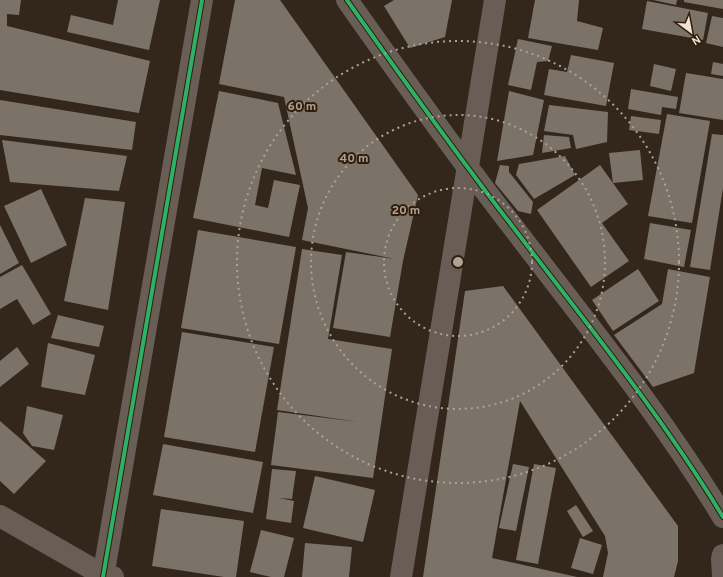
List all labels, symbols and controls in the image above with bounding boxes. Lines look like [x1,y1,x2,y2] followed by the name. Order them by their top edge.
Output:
[671,12,711,52] north arrow
[689,32,703,48] text: N
[288,99,316,115] text: 60 m
[339,151,369,167] text: 40 m
[392,203,420,219] text: 20 m
[451,255,465,269] centre of rings

